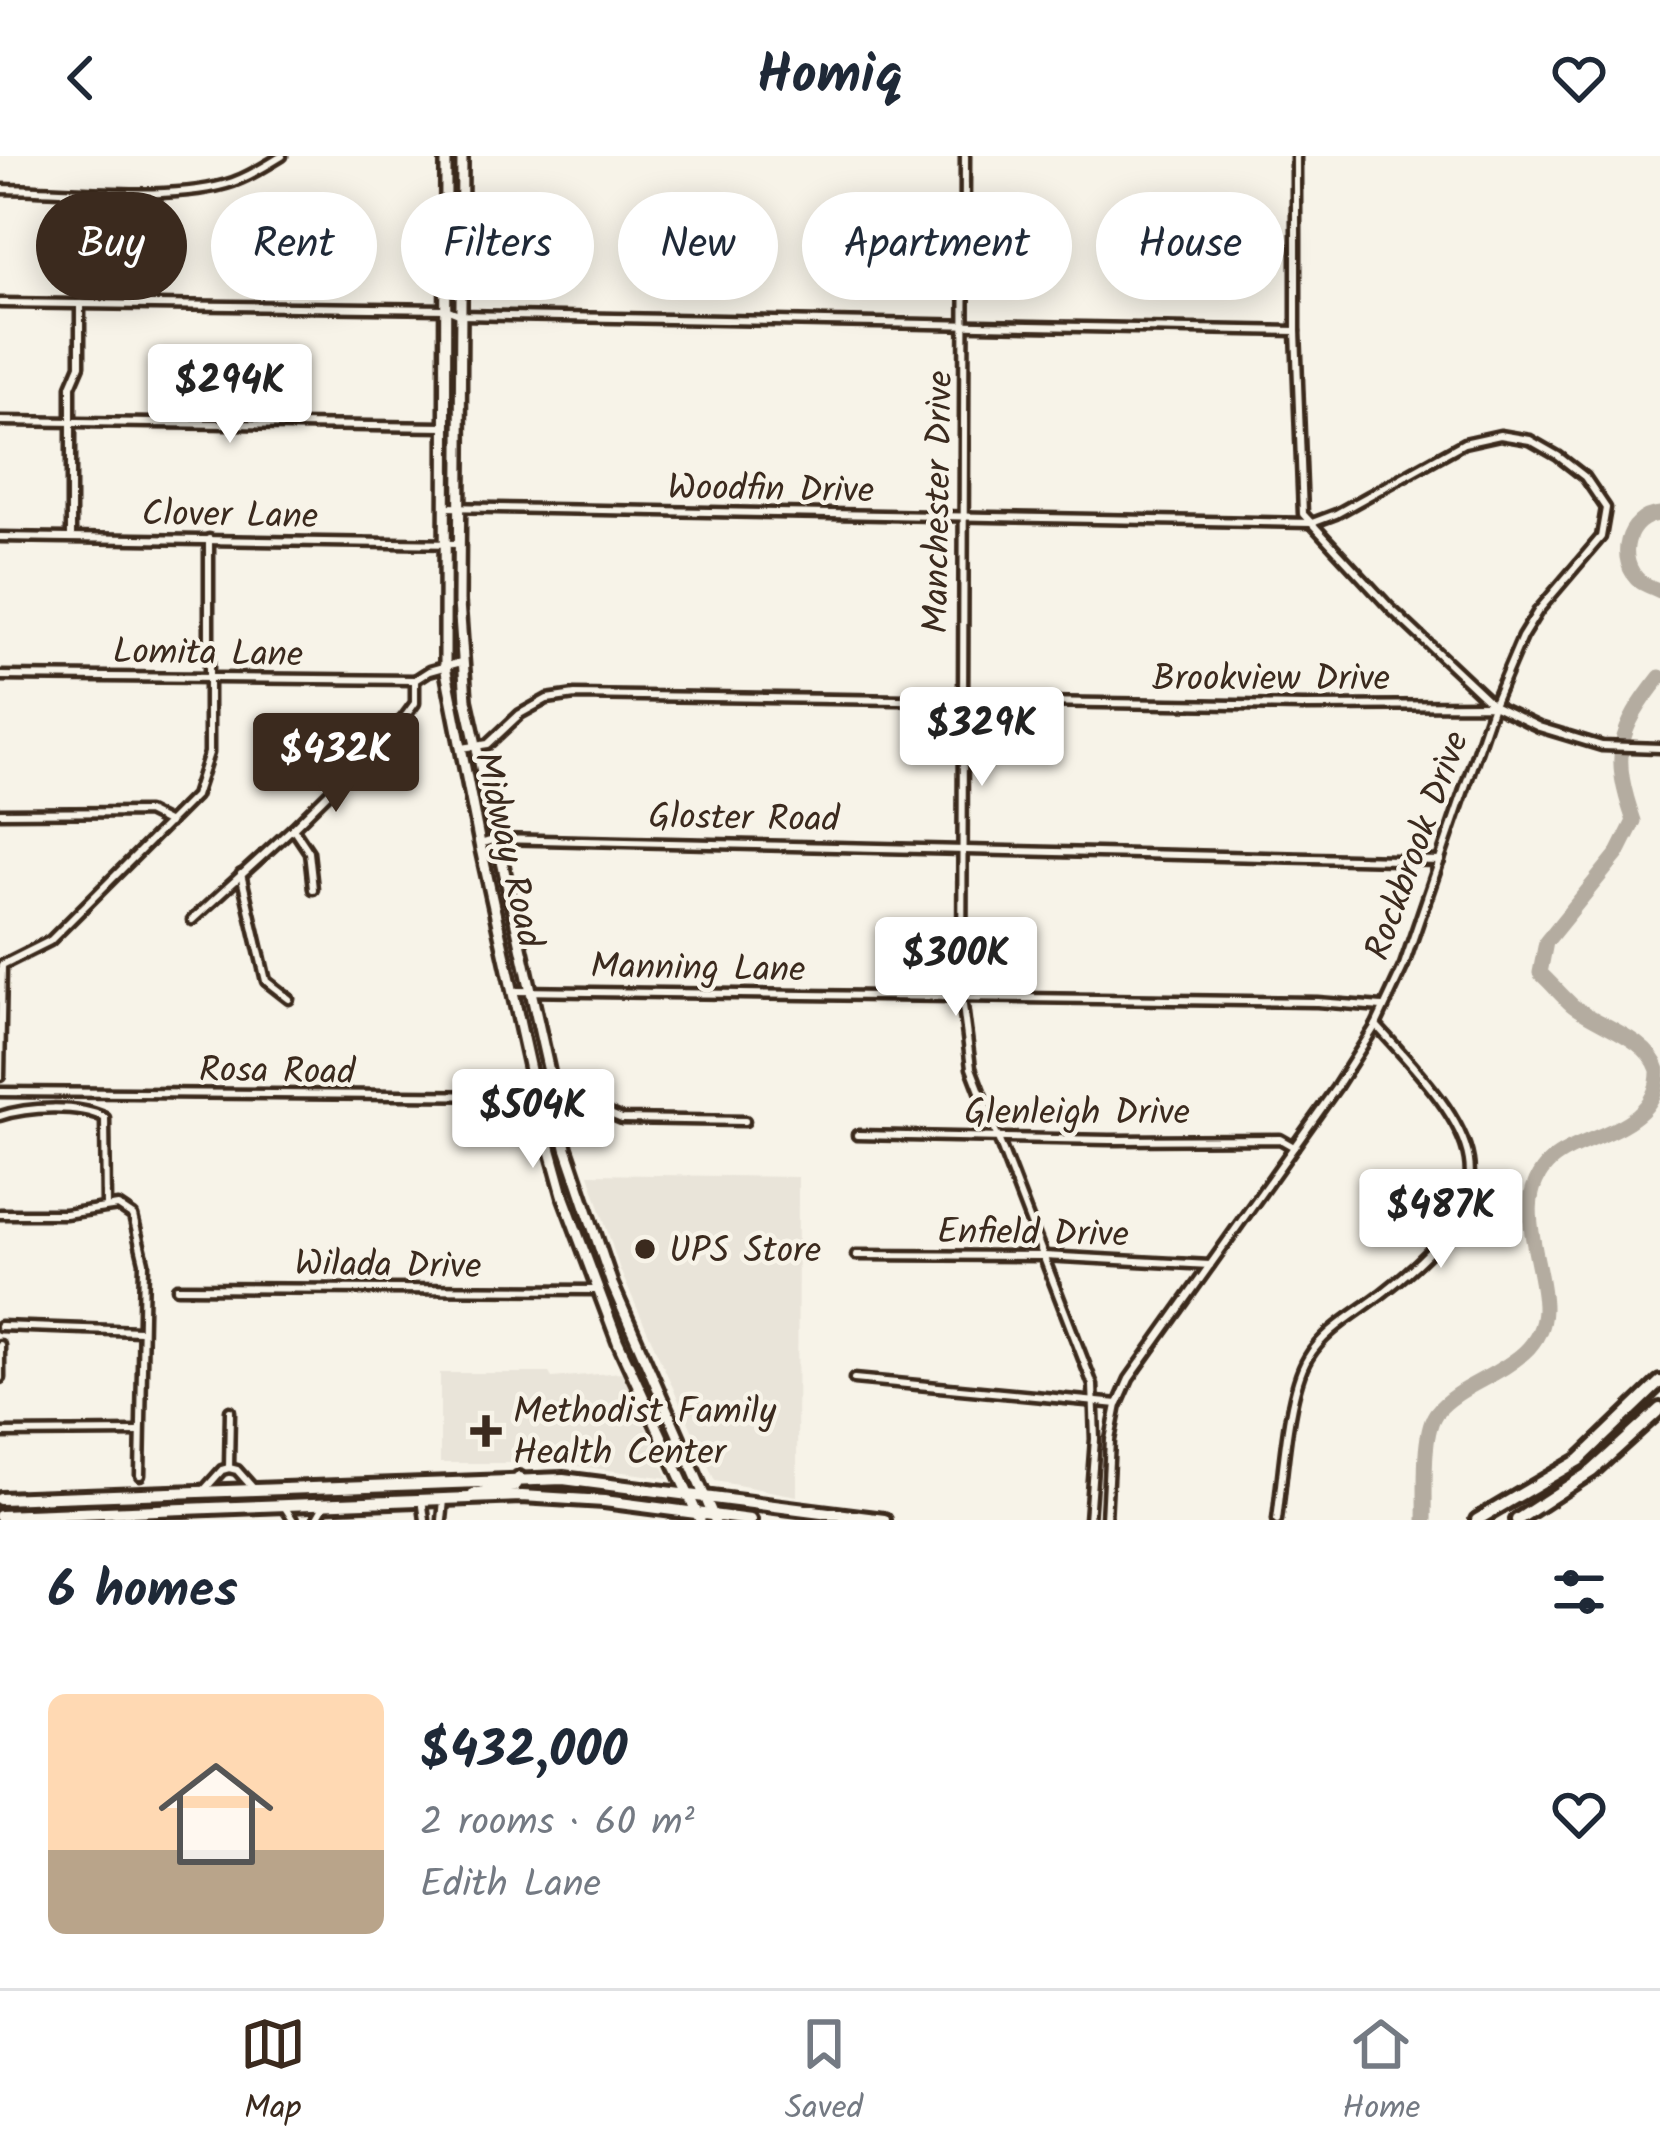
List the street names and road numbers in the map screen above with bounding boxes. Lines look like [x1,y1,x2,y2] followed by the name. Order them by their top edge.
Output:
[909,370,970,634] street label: Manchester Drive
[667,460,875,521] street label: Woodfin Drive
[141,486,319,547] street label: Clover Lane
[112,624,304,685] street label: Lomita Lane
[1152,652,1390,709] street label: Brookview Drive
[1350,724,1486,969] street label: Rockbrook Drive
[456,746,557,954] street label: Midway Road
[648,789,841,850] street label: Gloster Road
[590,939,806,1000] street label: Manning Lane
[198,1043,357,1102] street label: Rosa Road
[964,1086,1190,1143] street label: Glenleigh Drive
[937,1204,1129,1265] street label: Enfield Drive
[294,1236,482,1297] street label: Wilada Drive

